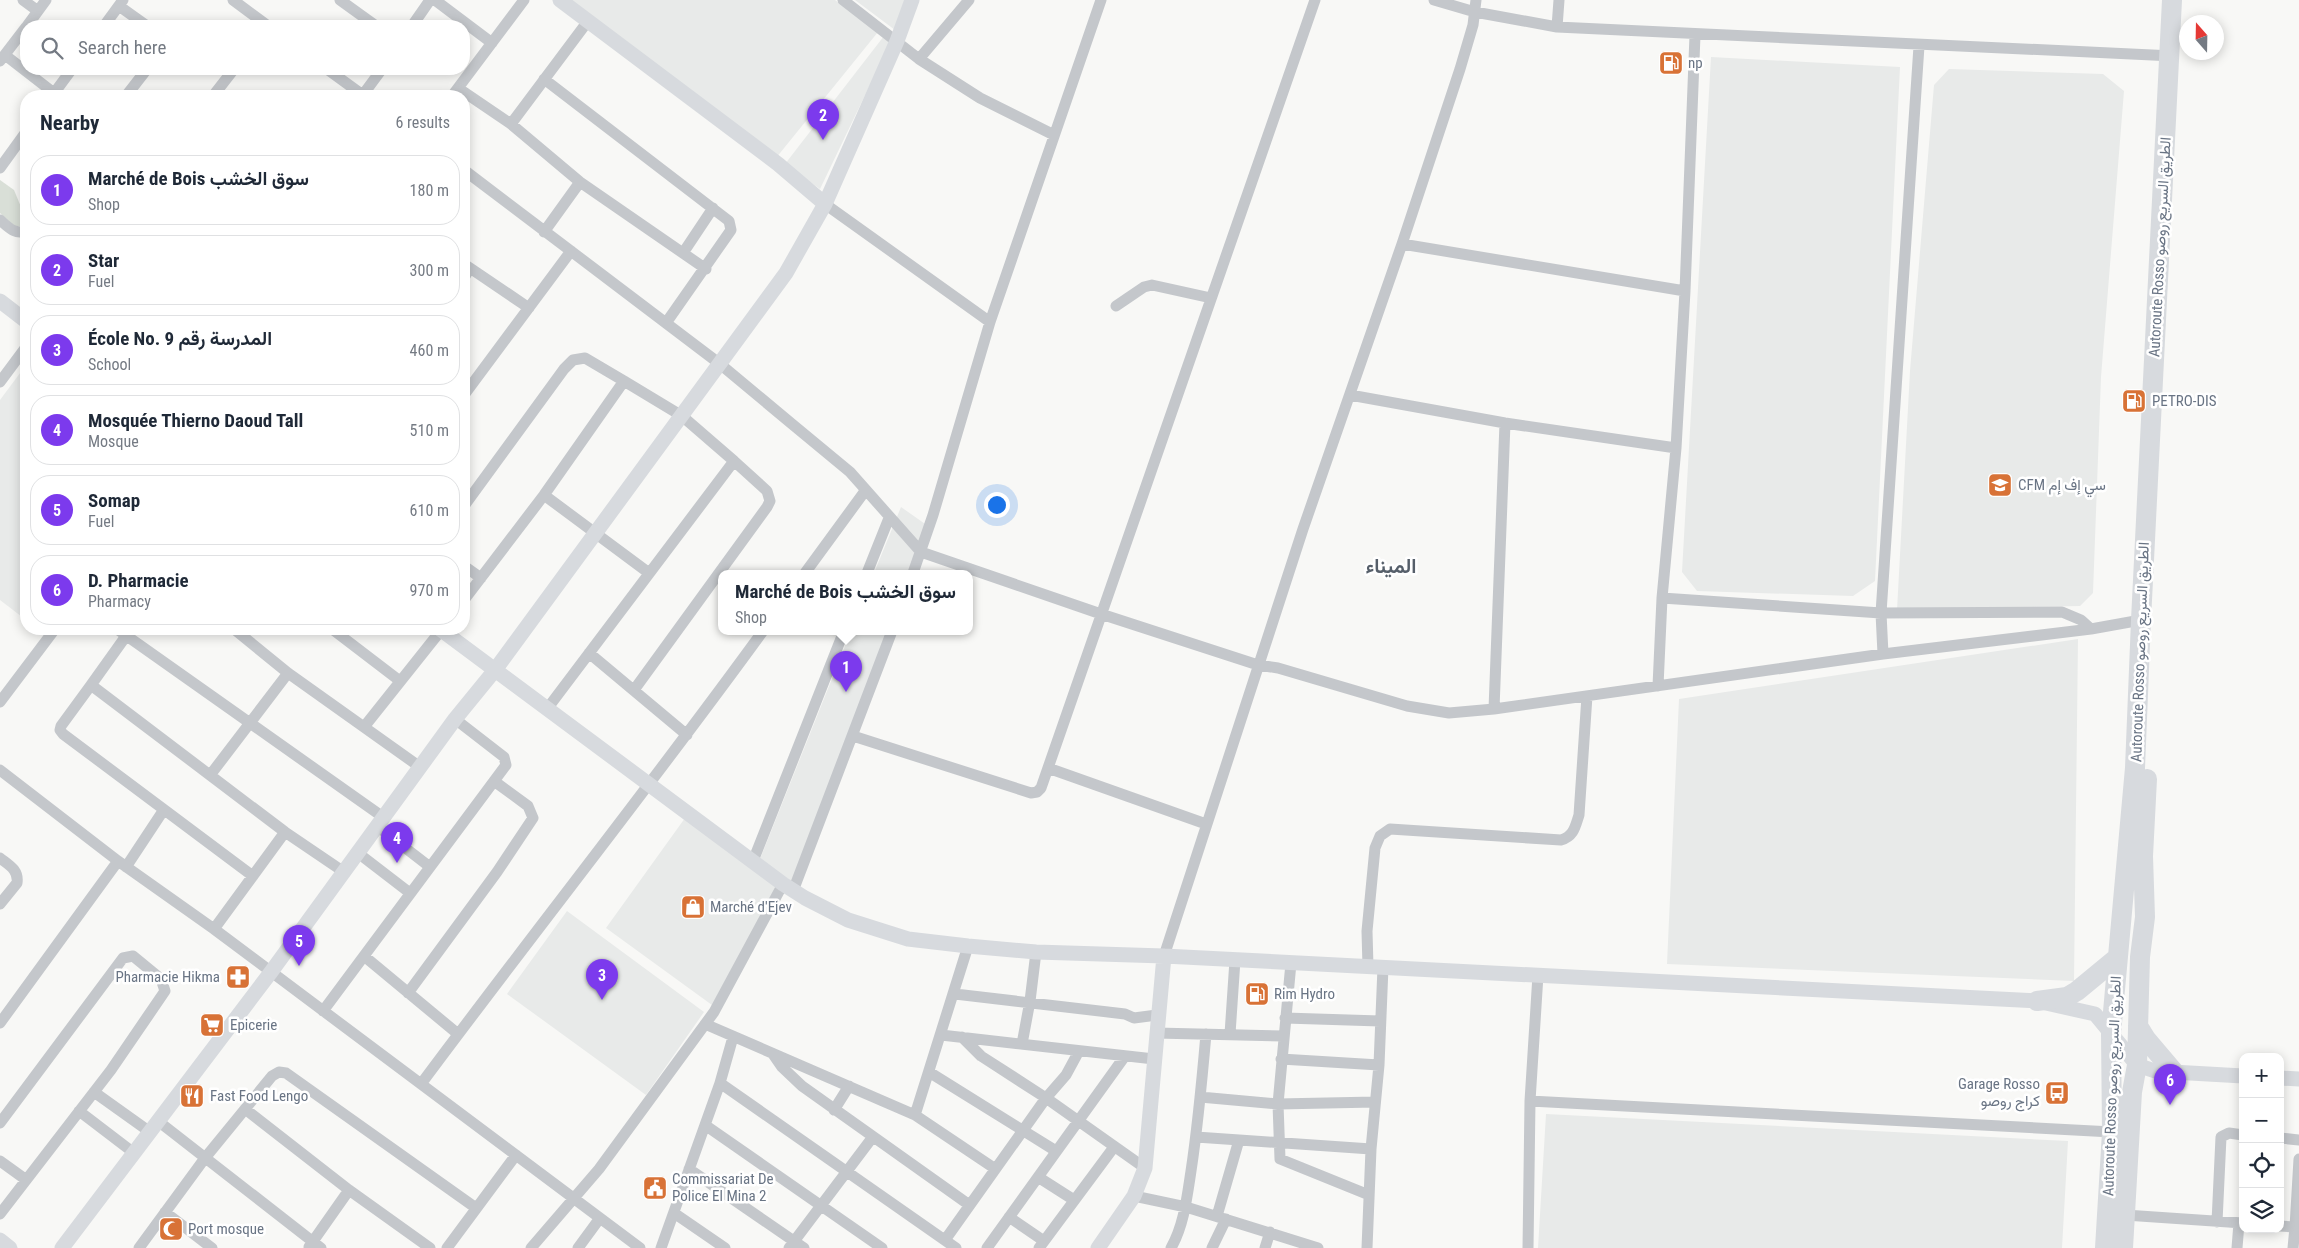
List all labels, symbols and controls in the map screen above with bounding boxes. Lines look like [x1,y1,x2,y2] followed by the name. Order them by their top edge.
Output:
[2179,15,2224,60] north arrow
[20,20,470,75] search box
[38,34,66,62] icon: search
[78,36,166,59] text: Search here
[1658,50,1684,76] fuel station icon: np
[1688,54,1703,72] place label: np
[807,99,839,140] pin: 2
[40,111,99,135] text: Nearby
[395,113,450,132] text: 6 results
[2145,137,2177,358] street label: Autoroute Rosso الطريق السريع روصو
[88,167,309,190] text: Marché de Bois سوق الخشب
[53,181,61,200] text: 1
[410,181,449,200] text: 180 m
[88,195,120,214] text: Shop
[88,249,119,272] text: Star
[53,261,61,280] text: 2
[410,261,449,280] text: 300 m
[88,272,114,291] text: Fuel
[88,327,272,350] text: École No. 9 المدرسة رقم
[53,341,61,360] text: 3
[410,341,449,360] text: 460 m
[88,355,131,374] text: School
[2121,388,2147,414] fuel station icon: PETRO-DIS
[2152,392,2217,410] place label: PETRO-DIS
[88,409,303,432] text: Mosquée Thierno Daoud Tall
[53,421,61,440] text: 4
[410,421,449,440] text: 510 m
[88,432,139,451] text: Mosque
[1987,472,2013,498] school or university icon: CFM سي إف إم
[2018,476,2106,498] place label: CFM سي إف إم
[88,489,140,512] text: Somap
[984,492,1010,518] your location
[53,501,61,520] text: 5
[410,501,449,520] text: 610 m
[88,512,114,531] text: Fuel
[2127,542,2155,762] street label: Autoroute Rosso الطريق السريع روصو
[1366,554,1416,578] district label: الميناء
[88,569,189,592] text: D. Pharmacie
[718,570,973,635] popup
[735,580,956,603] text: Marché de Bois سوق الخشب
[53,581,61,600] text: 6
[410,581,449,600] text: 970 m
[88,592,151,611] text: Pharmacy
[735,608,767,627] text: Shop
[830,651,862,692] pin: 1
[381,822,413,863] pin: 4
[680,894,706,920] shop icon: Marché d'Ejev
[710,898,792,916] place label: Marché d'Ejev
[283,925,315,966] pin: 5
[586,959,618,1000] pin: 3
[225,964,251,990] pharmacy icon: Pharmacie Hikma
[115,968,220,986] place label: Pharmacie Hikma
[2099,976,2127,1196] street label: Autoroute Rosso الطريق السريع روصو
[1244,981,1270,1007] fuel station icon: Rim Hydro
[1274,985,1335,1003] place label: Rim Hydro
[199,1012,225,1038] supermarket icon: Epicerie
[230,1016,277,1034] place label: Epicerie
[2239,1053,2284,1233] map controls
[2239,1053,2284,1098] button: +
[2154,1064,2186,1105] pin: 6
[1958,1075,2040,1112] place label: Garage Rosso كراج روصو
[2044,1080,2070,1106] bus stop icon: Garage Rosso كراج روصو
[179,1083,205,1109] restaurant icon: Fast Food Lengo
[210,1087,308,1105] place label: Fast Food Lengo
[2239,1098,2284,1143] button: −
[2239,1143,2284,1188] button: locate
[672,1170,774,1205] place label: Commissariat De Police El Mina 2
[642,1175,668,1201] public building icon: Commissariat De Police El Mina 2
[2239,1188,2284,1233] button: layers
[158,1216,184,1242] mosque icon: Port mosque
[188,1220,264,1238] place label: Port mosque

